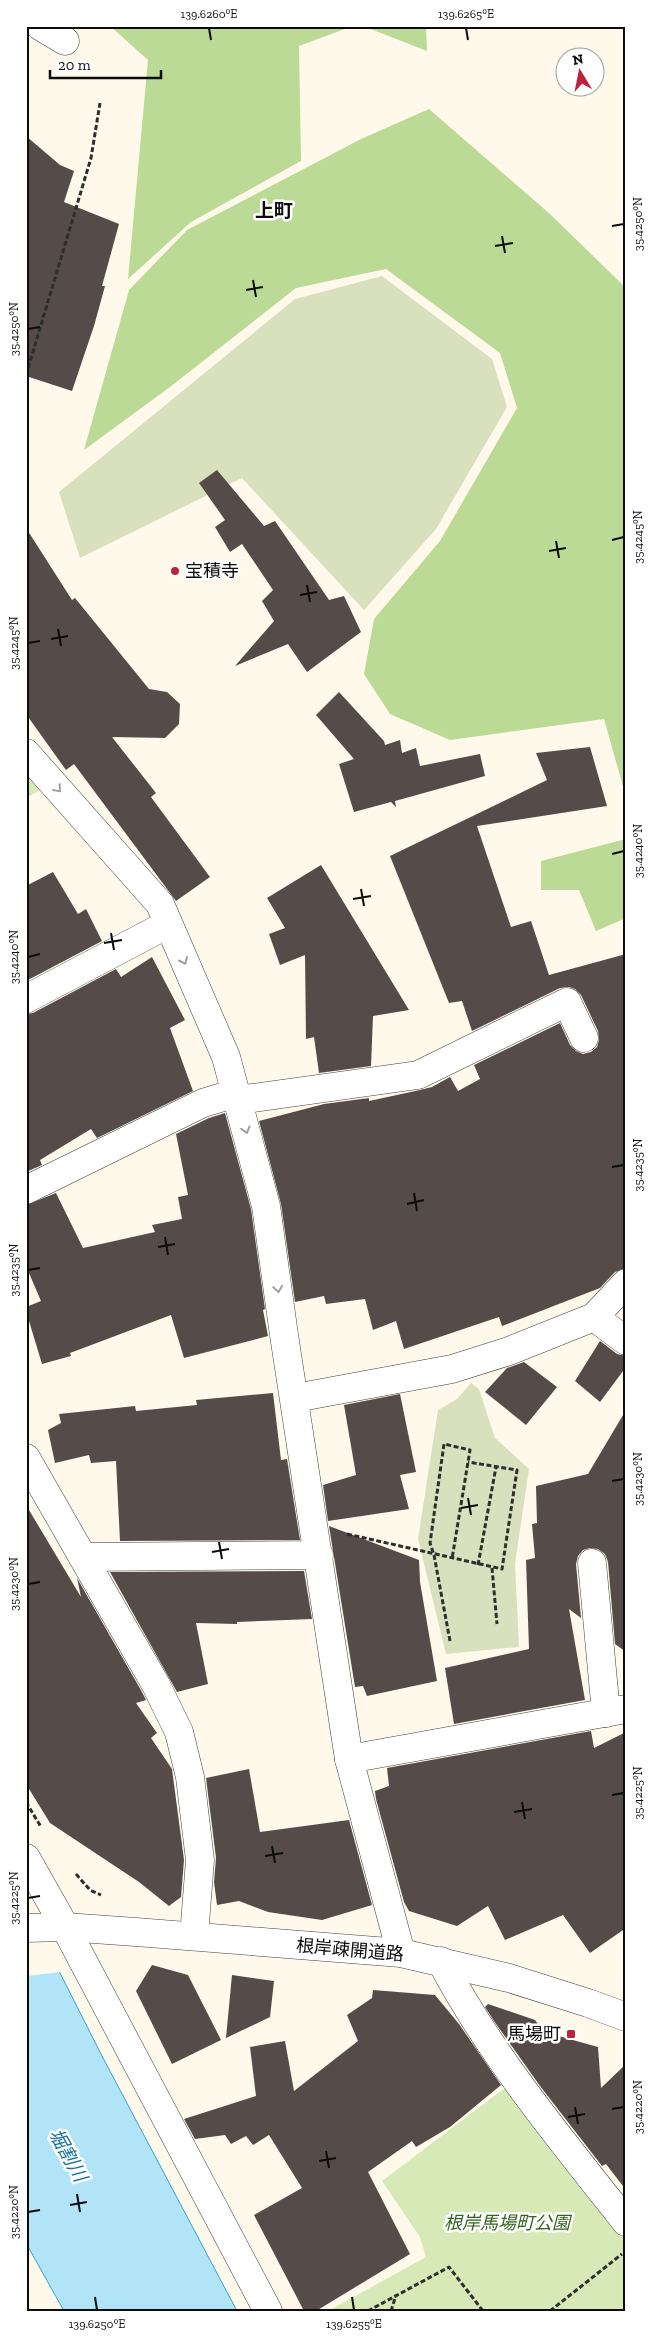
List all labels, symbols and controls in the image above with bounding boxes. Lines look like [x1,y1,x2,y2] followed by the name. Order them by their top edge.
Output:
[181,7,237,21] text: 139.6260°E
[438,7,494,21] text: 139.6265°E
[50,48,161,80] scale bar
[554,48,604,98] north arrow
[571,50,585,69] text: N
[58,56,91,74] text: 20 m
[631,197,645,251] text: 35.4250°N
[255,199,293,222] district label: 上町
[7,302,21,356] text: 35.4250°N
[631,510,645,564] text: 35.4245°N
[185,560,239,582] place label: 宝積寺
[169,565,181,577] marker: 宝積寺
[7,616,21,670] text: 35.4245°N
[53,784,62,793] one-way arrow
[631,824,645,878] text: 35.4240°N
[7,930,21,984] text: 35.4240°N
[178,956,189,965] one-way arrow
[240,1125,251,1134] one-way arrow
[631,1138,645,1191] text: 35.4235°N
[7,1243,21,1296] text: 35.4235°N
[272,1285,283,1293] one-way arrow
[631,1452,645,1506] text: 35.4230°N
[7,1557,21,1611] text: 35.4230°N
[631,1766,645,1820] text: 35.4225°N
[7,1871,21,1925] text: 35.4225°N
[295,1934,405,1966] street label: 根岸疎開道路
[507,2023,561,2045] place label: 馬場町
[565,2028,577,2040] marker: 馬場町
[631,2080,645,2134] text: 35.4220°N
[44,2124,93,2187] water label: 堀割川
[7,2185,21,2239] text: 35.4220°N
[444,2212,573,2234] park label: 根岸馬場町公園
[69,2317,125,2331] text: 139.6250°E
[326,2317,382,2331] text: 139.6255°E

